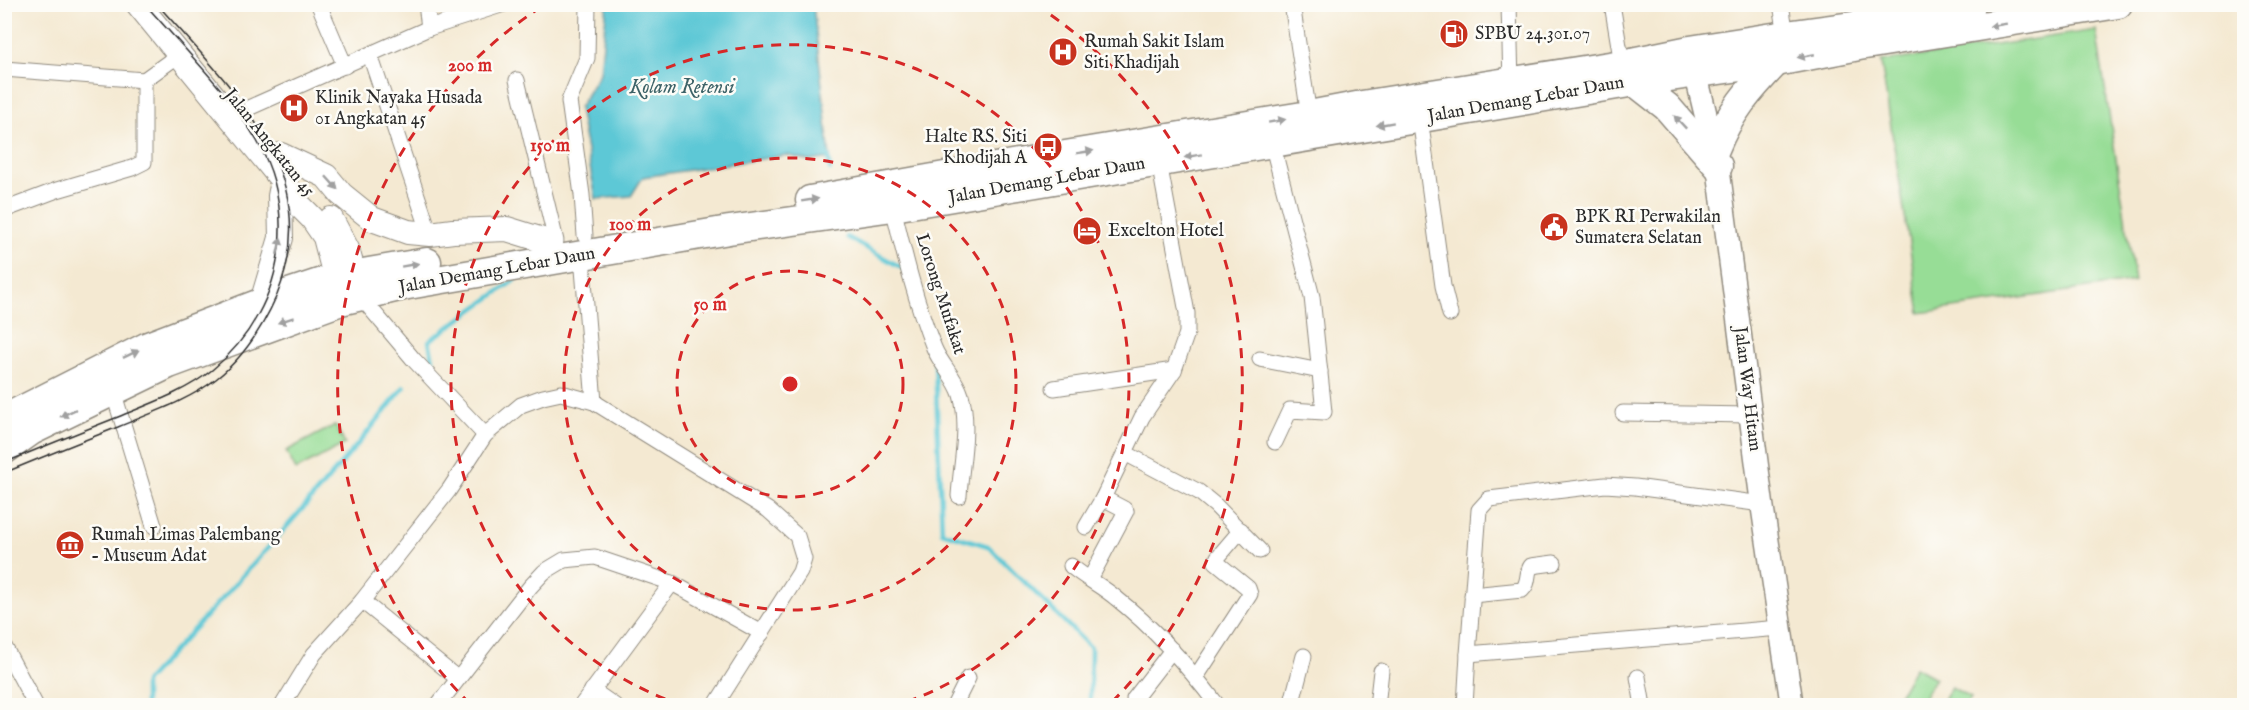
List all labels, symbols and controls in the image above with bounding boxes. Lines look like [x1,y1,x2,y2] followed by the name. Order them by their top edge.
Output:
[1438,18,1470,50] fuel station icon: SPBU 24.301.07
[1989,21,2008,30] one-way arrow
[1475,23,1590,46] place label: SPBU 24.301.07
[1084,31,1224,75] place label: Rumah Sakit Islam Siti Khadijah
[1047,36,1079,68] hospital icon: Rumah Sakit Islam Siti Khadijah
[1796,52,1815,61] one-way arrow
[448,55,492,78] text: 200 m
[1424,71,1626,129] street label: Jalan Demang Lebar Daun
[628,75,736,100] water label: Kolam Retensi
[217,83,320,202] street label: Jalan Angkatan 45
[315,87,482,131] place label: Klinik Nayaka Husada 01 Angkatan 45
[278,92,310,124] hospital icon: Klinik Nayaka Husada 01 Angkatan 45
[1674,115,1688,129] one-way arrow
[1268,116,1287,125] one-way arrow
[1376,120,1395,129] one-way arrow
[925,126,1028,170] place label: Halte RS. Siti Khodijah A
[1032,131,1064,163] bus stop icon: Halte RS. Siti Khodijah A
[530,135,570,158] text: 150 m
[1075,148,1094,157] one-way arrow
[945,152,1147,210] street label: Jalan Demang Lebar Daun
[1183,152,1202,161] one-way arrow
[325,175,338,190] one-way arrow
[800,195,819,204] one-way arrow
[1575,206,1721,250] place label: BPK RI Perwakilan Sumatera Selatan
[1538,211,1570,243] public building icon: BPK RI Perwakilan Sumatera Selatan
[609,214,651,237] text: 100 m
[1071,215,1103,247] hotel icon: Excelton Hotel
[1108,220,1224,243] place label: Excelton Hotel
[910,230,970,358] street label: Lorong Mufakat
[275,236,284,255] one-way arrow
[395,242,597,300] street label: Jalan Demang Lebar Daun
[401,260,420,269] one-way arrow
[693,294,727,317] text: 50 m
[277,316,295,325] one-way arrow
[1728,323,1766,453] street label: Jalan Way Hitam
[123,350,140,359] one-way arrow
[780,374,800,394] centre of rings
[60,408,77,418] one-way arrow
[91,524,281,568] place label: Rumah Limas Palembang - Museum Adat
[54,529,86,561] museum icon: Rumah Limas Palembang - Museum Adat

